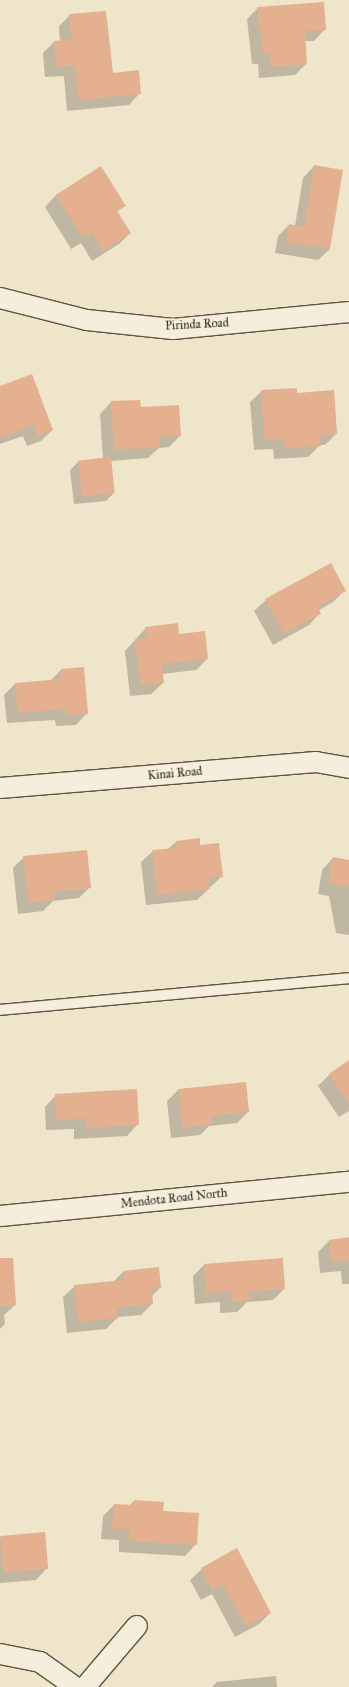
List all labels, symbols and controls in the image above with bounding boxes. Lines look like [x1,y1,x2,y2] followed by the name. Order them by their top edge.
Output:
[165,316,229,334] street label: Pirinda Road
[147,764,203,784] street label: Kinai Road
[120,1186,228,1212] street label: Mendota Road North

